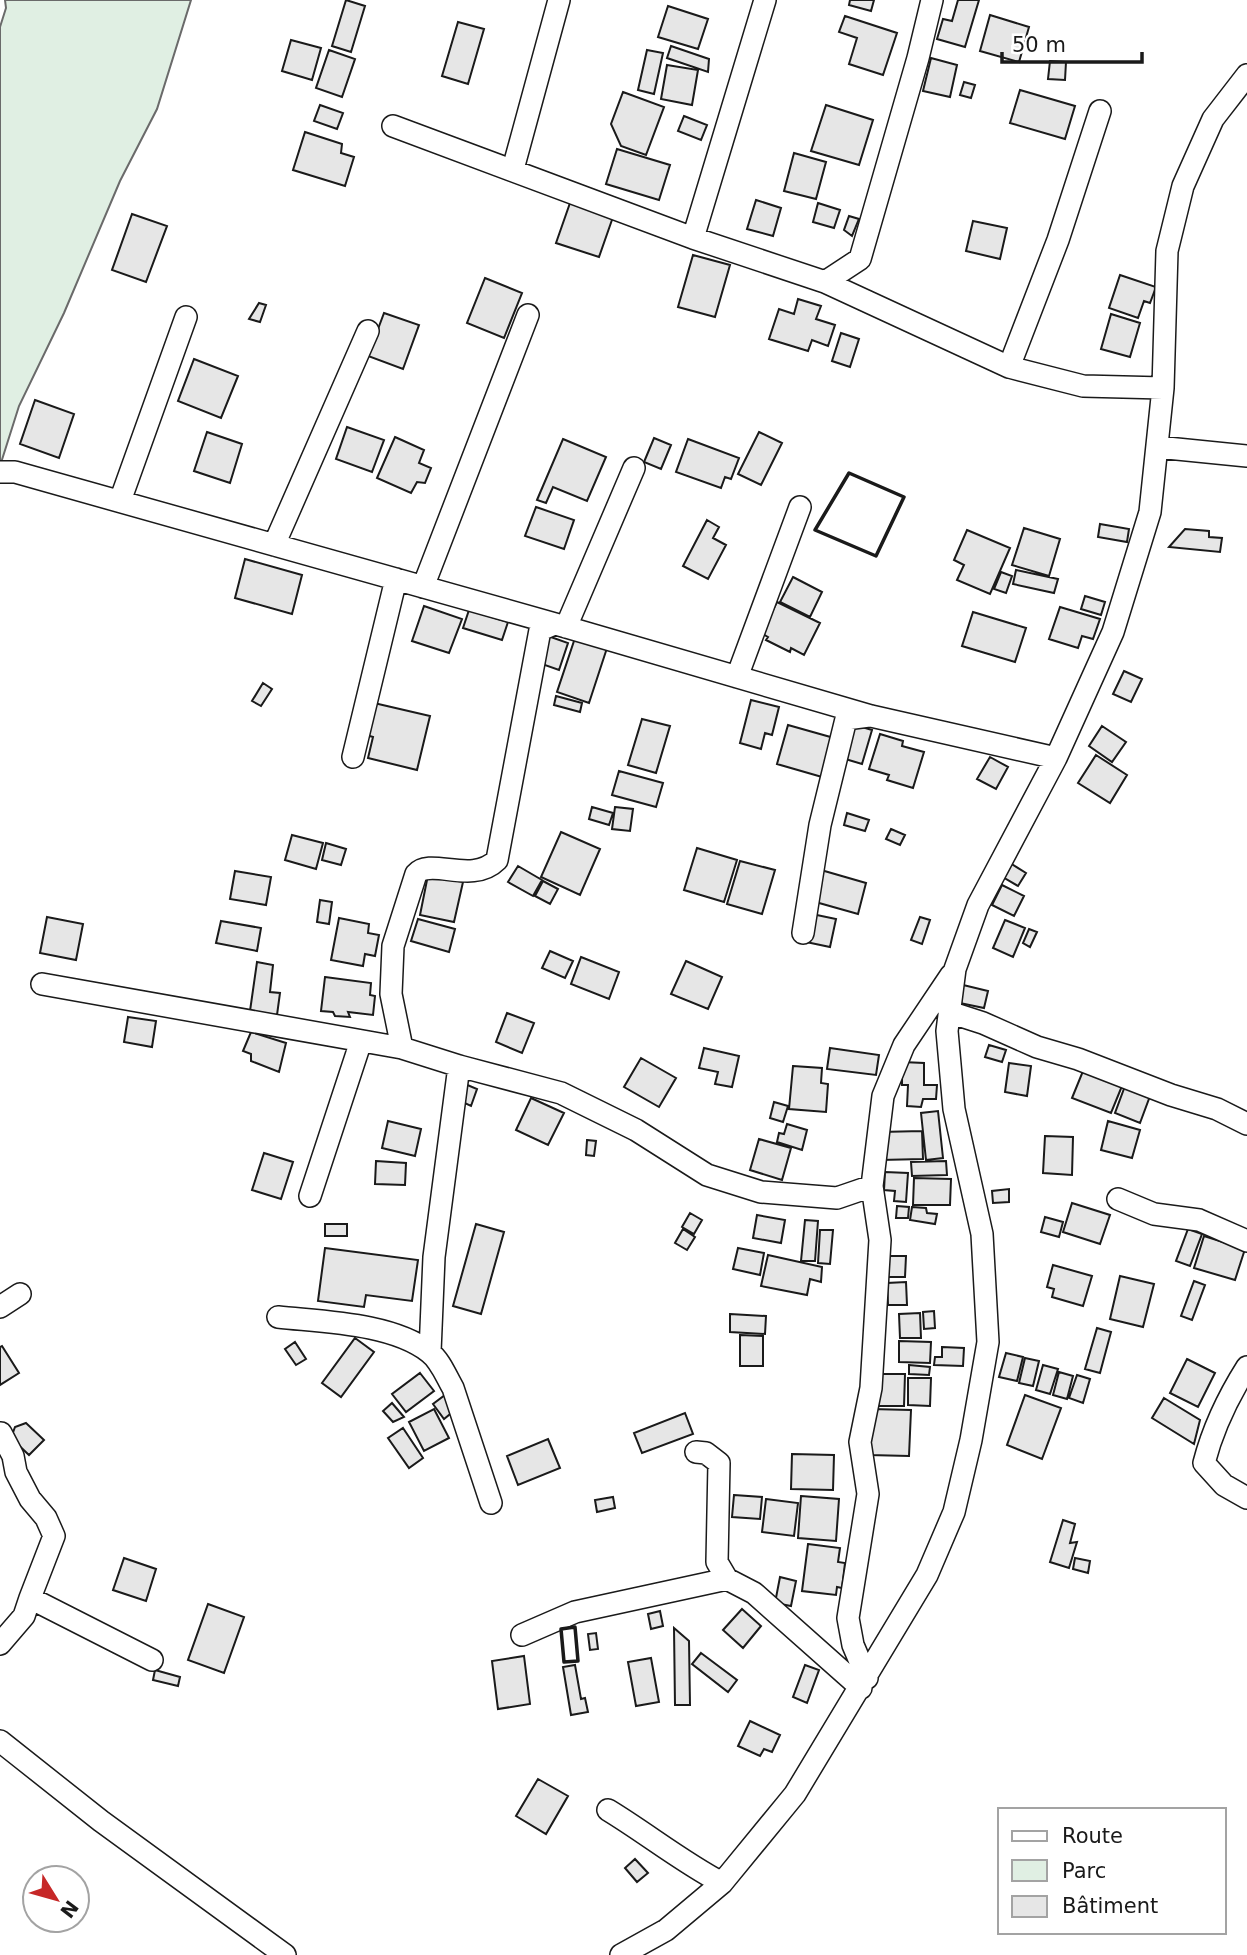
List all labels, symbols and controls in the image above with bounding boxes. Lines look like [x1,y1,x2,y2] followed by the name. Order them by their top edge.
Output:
[1002,21,1142,65] scale bar
[1012,33,1066,57] text: 50 m
[998,1808,1226,1934] legend
[1062,1824,1123,1848] text: Route
[1062,1859,1106,1883] text: Parc
[21,1864,91,1934] north arrow
[1062,1894,1158,1918] text: Bâtiment
[56,1896,83,1922] text: N

